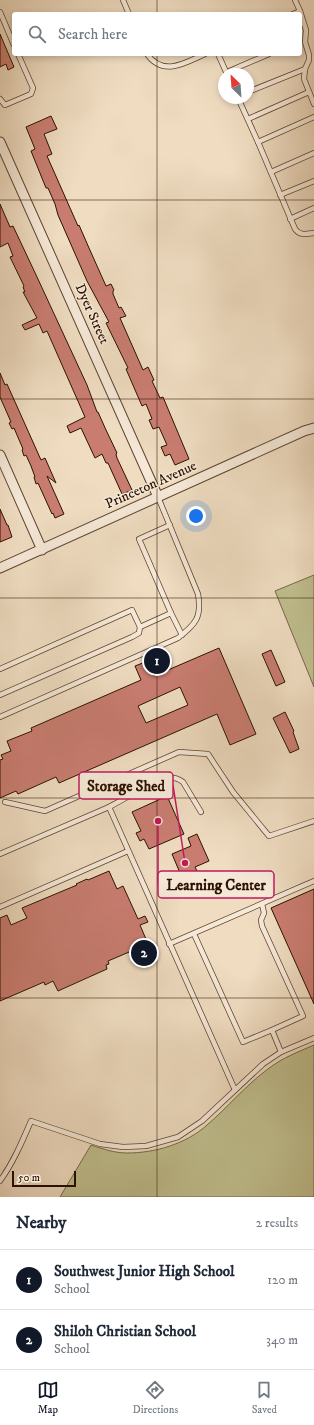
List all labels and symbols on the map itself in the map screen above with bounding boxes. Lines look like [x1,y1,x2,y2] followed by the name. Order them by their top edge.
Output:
[218,68,254,104] north arrow
[71,281,113,347] street label: Dyer Street
[103,457,200,513] street label: Princeton Avenue
[186,506,206,526] your location
[144,646,170,676] pin: 1
[79,772,173,799] callout: Storage Shed
[87,777,165,796] text: Storage Shed
[158,871,274,898] callout: Learning Center
[166,876,266,895] text: Learning Center
[131,938,157,968] pin: 2
[12,1169,76,1188] scale bar

